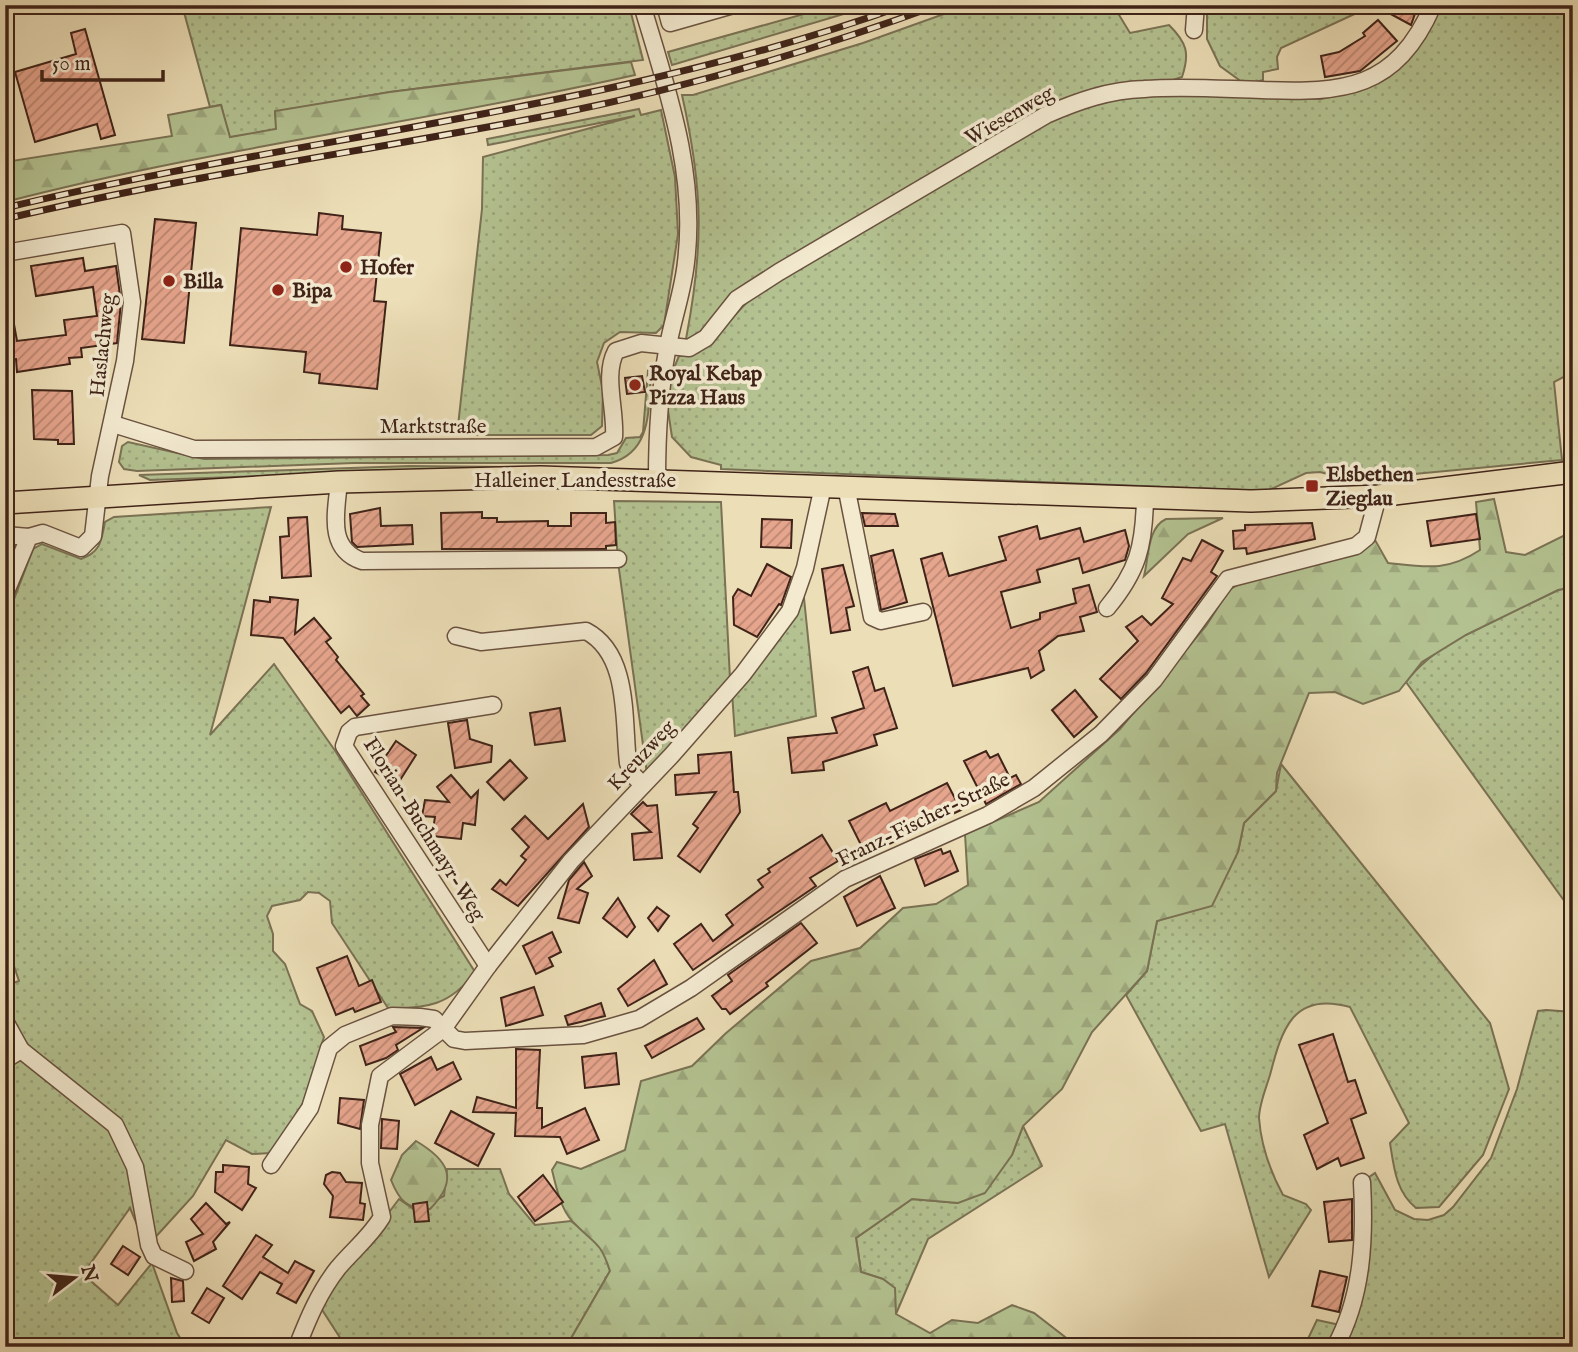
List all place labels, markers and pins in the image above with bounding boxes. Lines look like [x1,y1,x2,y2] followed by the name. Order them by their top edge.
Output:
[360,255,414,282] place label: Hofer
[338,259,354,275] marker: Hofer
[183,269,224,296] place label: Billa
[161,273,177,289] marker: Billa
[292,278,333,305] place label: Bipa
[270,282,286,298] marker: Bipa
[649,361,763,412] place label: Royal Kebap Pizza Haus
[627,377,643,393] marker: Royal Kebap Pizza Haus
[1326,462,1414,513] place label: Elsbethen Zieglau
[1304,478,1320,494] marker: Elsbethen Zieglau

